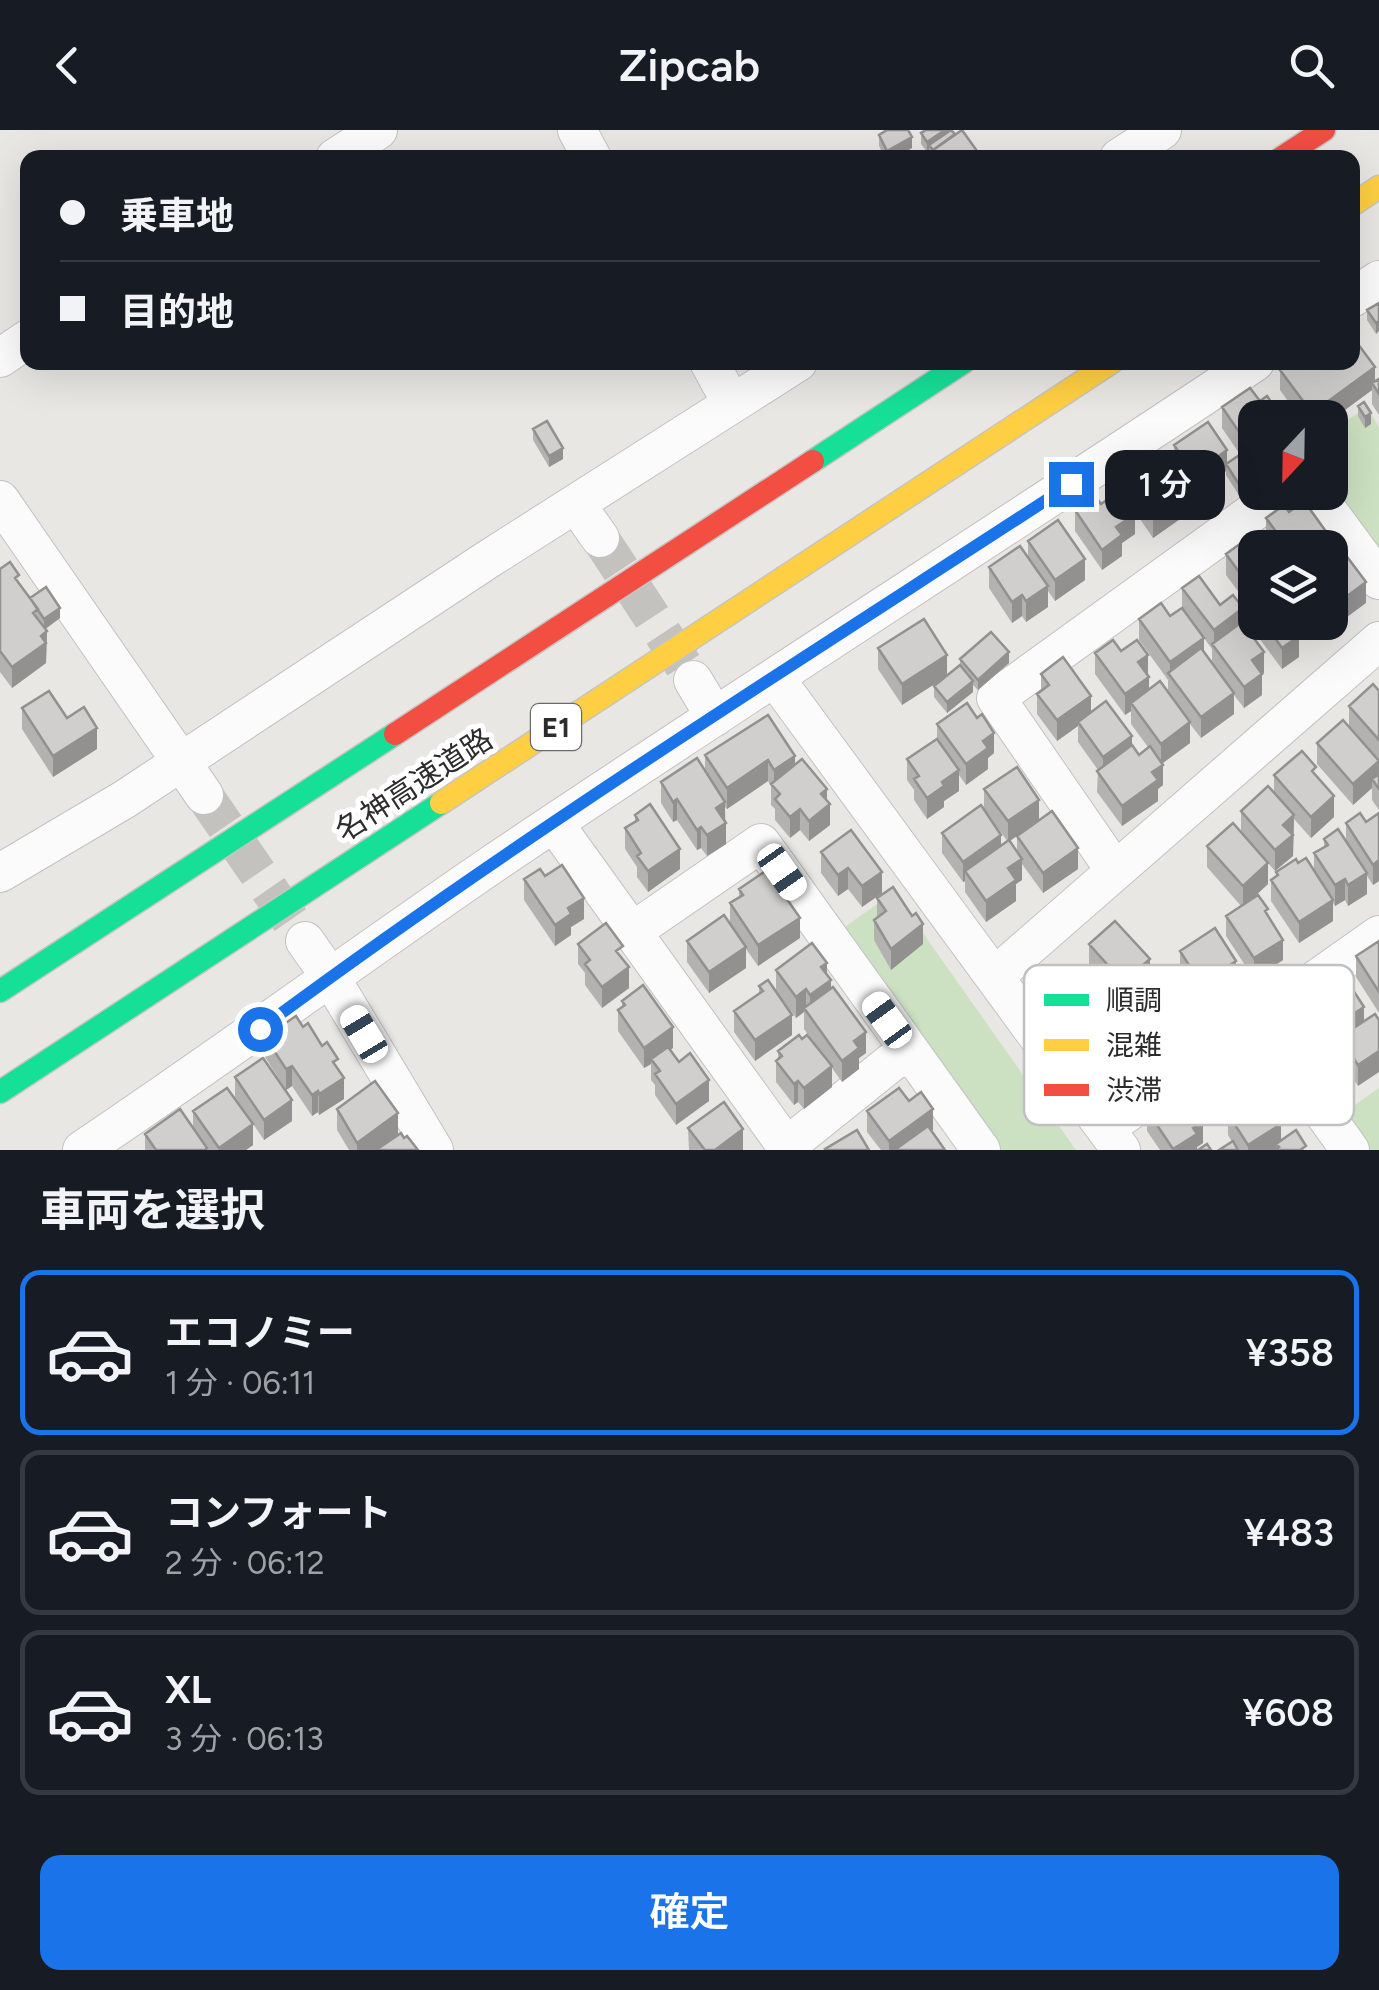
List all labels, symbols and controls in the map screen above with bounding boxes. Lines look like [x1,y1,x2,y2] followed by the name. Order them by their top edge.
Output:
[40,38,95,93] icon: back
[619,38,760,92] text: Zipcab
[1284,38,1339,93] icon: search
[120,193,234,239] text: 乗車地
[120,289,234,335] text: 目的地
[1238,400,1348,510] north arrow
[1238,400,1348,640] map controls
[1106,449,1226,519] callout: 1 分
[1049,462,1094,507] route end
[1138,466,1192,504] text: 1 分
[1238,530,1348,640] button: layers
[531,704,581,750] road number: E1
[328,720,499,849] street label: 名神高速道路
[753,839,811,905] car
[1024,965,1354,1125] legend
[1106,983,1162,1017] text: 順調
[857,987,917,1053] car
[336,1001,392,1067] car
[238,1007,283,1052] route start
[1106,1028,1162,1062] text: 混雑
[1106,1073,1162,1107] text: 渋滞
[40,1183,265,1237] text: 車両を選択
[45,1308,135,1398] icon: car
[165,1310,355,1356] text: エコノミー
[1246,1330,1334,1376] text: ¥358
[165,1364,315,1402] text: 1 分 · 06:11
[45,1488,135,1578] icon: car
[165,1490,392,1536] text: コンフォート
[1244,1510,1334,1556] text: ¥483
[165,1544,325,1582] text: 2 分 · 06:12
[165,1667,211,1713] text: XL
[45,1668,135,1758] icon: car
[1243,1690,1334,1736] text: ¥608
[165,1720,324,1758] text: 3 分 · 06:13
[40,1855,1339,1970] button: 確定

